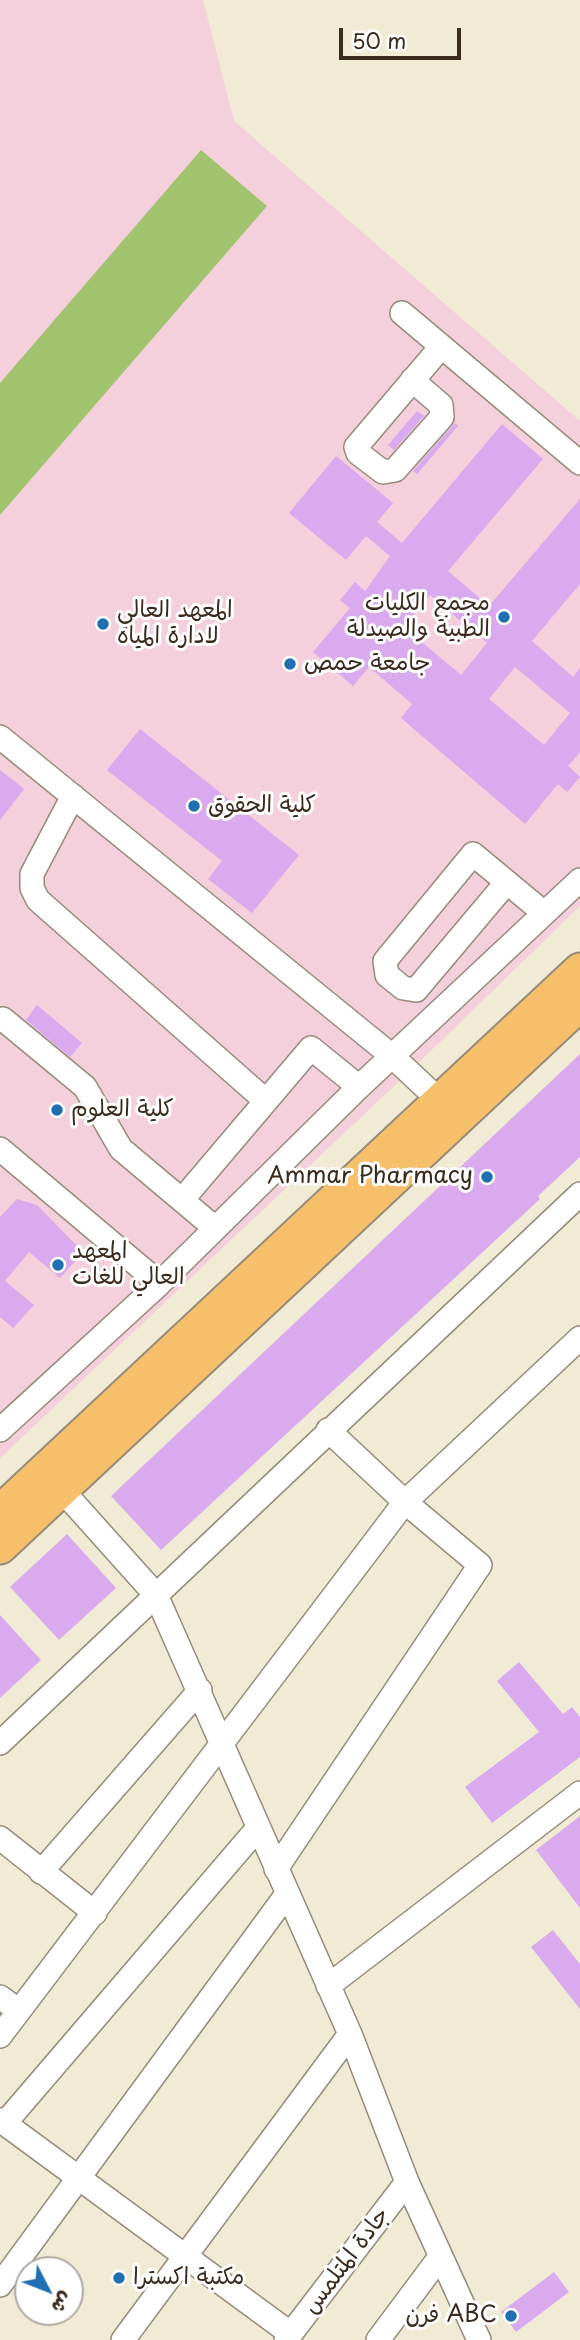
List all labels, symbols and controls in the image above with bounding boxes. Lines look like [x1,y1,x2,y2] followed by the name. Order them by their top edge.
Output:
[342,14,464,58] scale bar
[352,24,406,56] text: 50 m
[347,590,490,644] place label: مجمع الكليات الطبية والصيدلة
[117,597,233,651] place label: المعهد العالي لادارة المياه
[496,609,512,625] marker: مجمع الكليات الطبية والصيدلة
[95,616,111,632] marker: المعهد العالي لادارة المياه
[304,650,430,678] place label: جامعة حمص
[282,656,298,672] marker: جامعة حمص
[208,792,316,820] place label: كلية الحقوق
[186,798,202,814] marker: كلية الحقوق
[71,1096,174,1124] place label: كلية العلوم
[49,1102,65,1118] marker: كلية العلوم
[267,1163,473,1191] place label: Ammar Pharmacy
[479,1169,495,1185] marker: Ammar Pharmacy
[72,1238,185,1292] place label: المعهد العالي للغات
[50,1257,66,1273] marker: المعهد العالي للغات
[298,2202,396,2320] street label: جادة المتلمس
[14,2256,84,2326] north arrow
[133,2264,244,2292] place label: مكتبة اكسترا
[111,2270,127,2286] marker: مكتبة اكسترا
[46,2287,81,2321] text: ش
[405,2302,497,2330] place label: فرن ABC
[503,2308,519,2324] marker: فرن ABC

